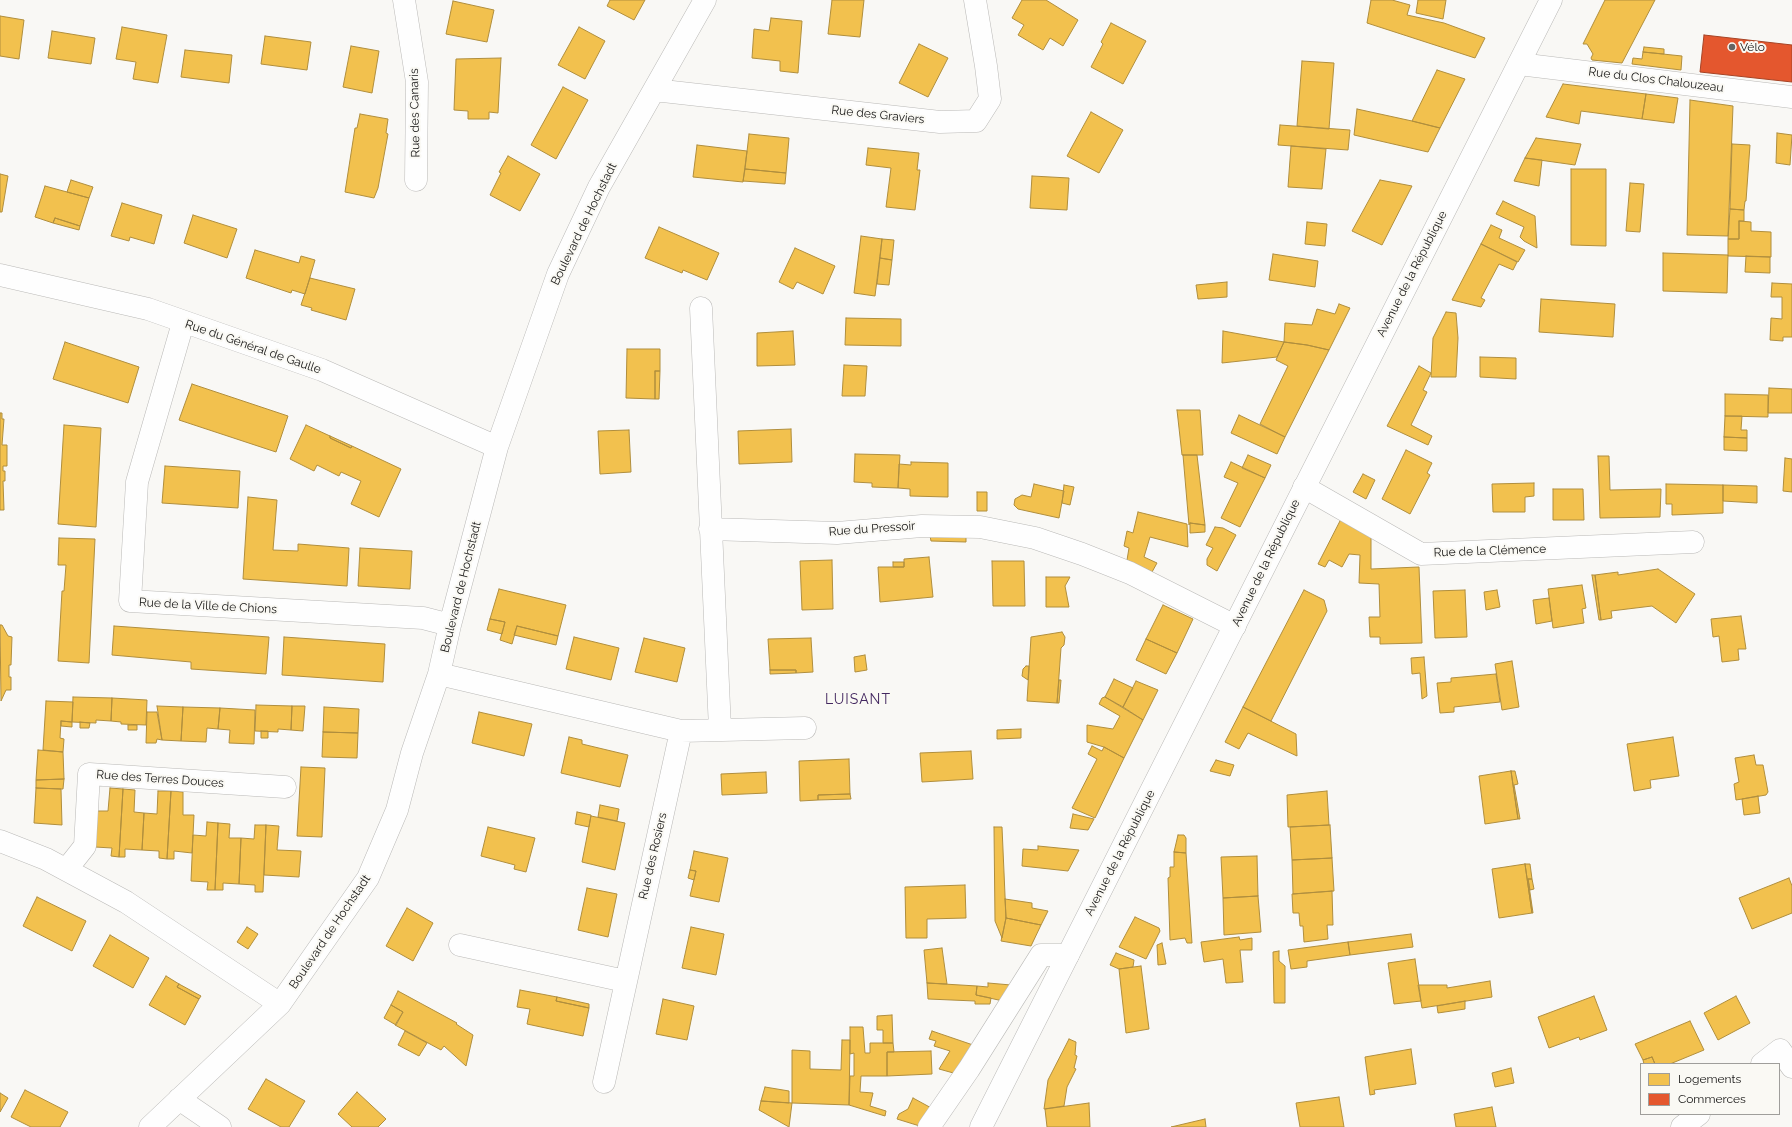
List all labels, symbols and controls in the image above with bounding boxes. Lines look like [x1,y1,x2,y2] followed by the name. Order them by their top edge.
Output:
[1740,40,1765,54] place label: Vélo
[1727,42,1737,52] marker: Vélo
[1588,65,1724,95] street label: Rue du Clos Chalouzeau
[407,68,423,158] street label: Rue des Canaris
[831,103,925,127] street label: Rue des Graviers
[548,160,620,288] street label: Boulevard de Hochstadt
[1374,209,1450,339] street label: Avenue de la République
[183,317,323,377] street label: Rue du Général de Gaulle
[1229,497,1303,629] street label: Avenue de la République
[828,519,916,539] street label: Rue du Pressoir
[438,520,484,654] street label: Boulevard de Hochstadt
[1433,542,1547,560] street label: Rue de la Clémence
[139,595,277,617] street label: Rue de la Ville de Chions
[825,692,891,708] district label: LUISANT
[96,767,224,791] street label: Rue des Terres Douces
[1082,788,1158,918] street label: Avenue de la République
[636,811,670,901] street label: Rue des Rosiers
[286,872,374,992] street label: Boulevard de Hochstadt
[1640,1063,1780,1115] legend
[1678,1072,1741,1086] text: Logements
[1678,1092,1746,1106] text: Commerces

